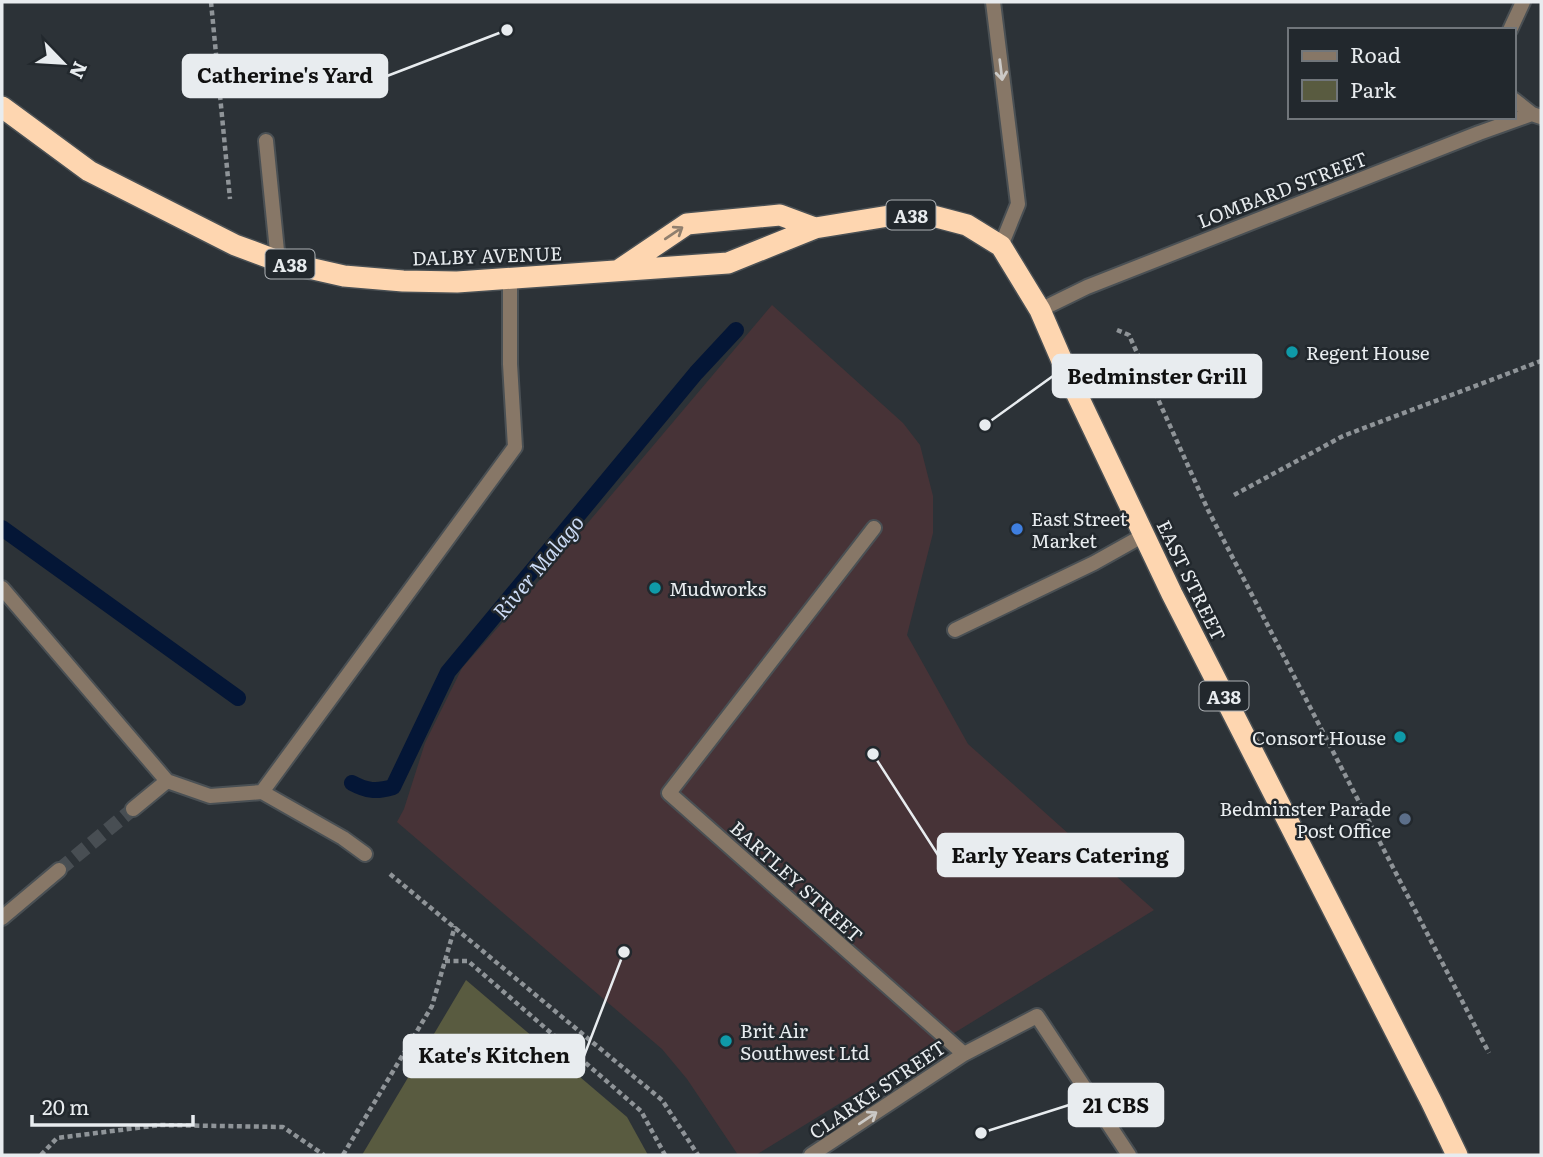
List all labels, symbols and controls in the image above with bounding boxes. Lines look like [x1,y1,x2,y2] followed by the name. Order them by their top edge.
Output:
[28,28,98,98] north arrow
[1288,28,1515,119] legend
[1350,38,1401,69] text: Road
[183,55,387,97] callout: Catherine's Yard
[63,57,95,84] text: N
[197,58,373,89] text: Catherine's Yard
[994,58,1007,80] one-way arrow
[1350,73,1396,104] text: Park
[1193,144,1371,234] street label: LOMBARD STREET
[886,200,936,230] road number: A38
[664,226,683,240] one-way arrow
[411,238,563,272] street label: DALBY AVENUE
[266,250,314,278] road number: A38
[1306,338,1430,366] place label: Regent House
[1284,344,1300,360] marker: Regent House
[1053,355,1261,397] callout: Bedminster Grill
[1067,359,1248,390] text: Bedminster Grill
[1031,504,1128,554] place label: East Street Market
[484,507,590,625] water label: River Malago
[1151,515,1233,645] street label: EAST STREET
[1009,521,1025,537] marker: East Street Market
[669,574,767,602] place label: Mudworks
[647,580,663,596] marker: Mudworks
[1200,682,1248,710] road number: A38
[1252,723,1386,751] place label: Consort House
[1392,729,1408,745] marker: Consort House
[1220,794,1391,844] place label: Bedminster Parade Post Office
[1397,811,1413,827] marker: Bedminster Parade Post Office
[724,814,870,948] street label: BARTLEY STREET
[938,834,1183,876] callout: Early Years Catering
[951,838,1169,869] text: Early Years Catering
[740,1016,870,1066] place label: Brit Air Southwest Ltd
[718,1033,734,1049] marker: Brit Air Southwest Ltd
[803,1033,951,1145] street label: CLARKE STREET
[404,1035,584,1077] callout: Kate's Kitchen
[418,1038,570,1069] text: Kate's Kitchen
[32,1084,192,1128] scale bar
[1069,1084,1163,1126] callout: 21 CBS
[1083,1088,1149,1119] text: 21 CBS
[42,1090,89,1121] text: 20 m
[858,1110,877,1125] one-way arrow

